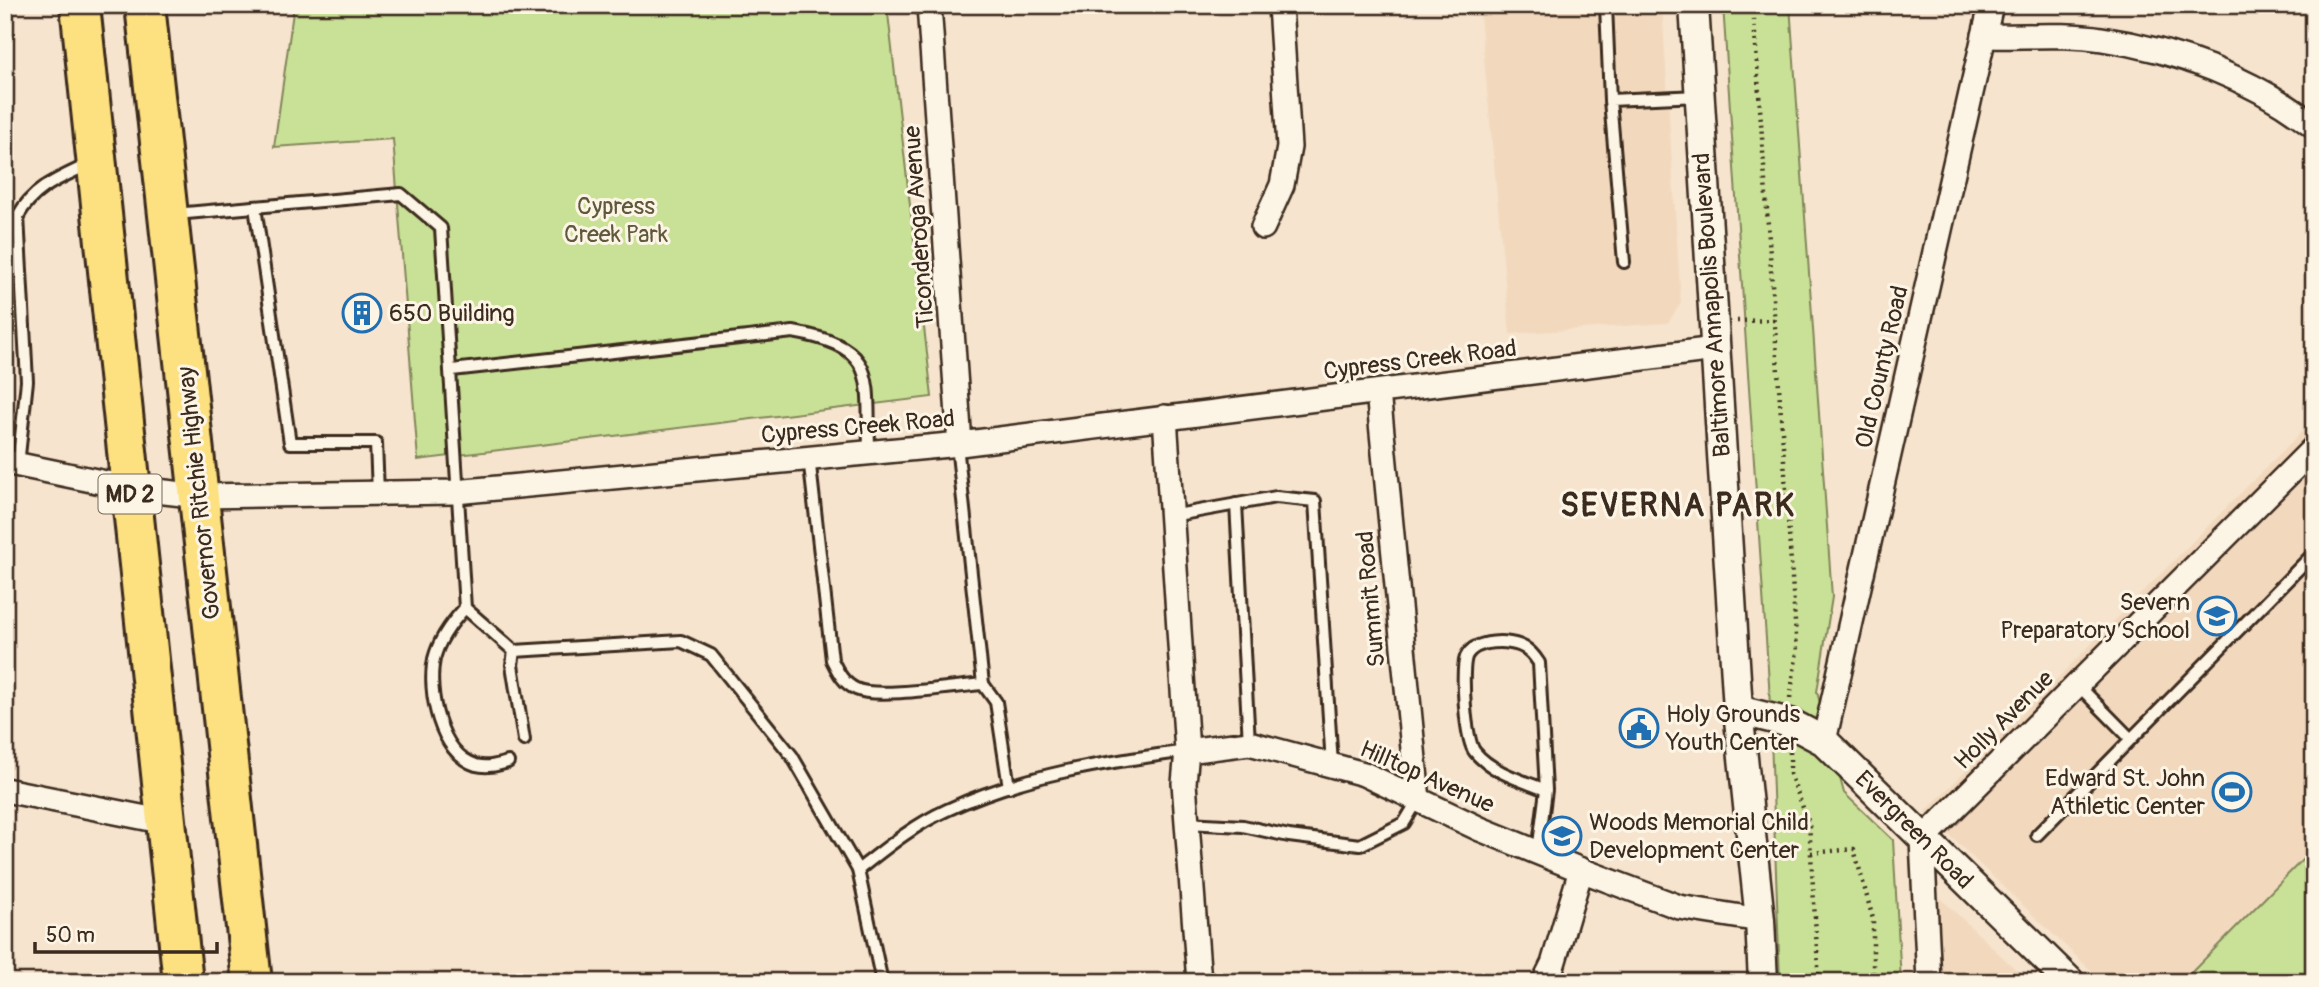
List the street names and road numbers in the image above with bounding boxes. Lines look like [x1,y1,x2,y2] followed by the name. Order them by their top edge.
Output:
[897,125,941,329] street label: Ticonderoga Avenue
[1687,152,1737,458] street label: Baltimore Annapolis Boulevard
[1849,283,1915,451] street label: Old County Road
[1322,334,1518,386] street label: Cypress Creek Road
[171,365,227,621] street label: Governor Ritchie Highway
[760,404,956,450] street label: Cypress Creek Road
[99,474,162,514] road number: MD 2
[1351,530,1391,668] street label: Summit Road
[1948,664,2060,776] street label: Holly Avenue
[1355,734,1499,820] street label: Hilltop Avenue
[1849,765,1979,895] street label: Evergreen Road

